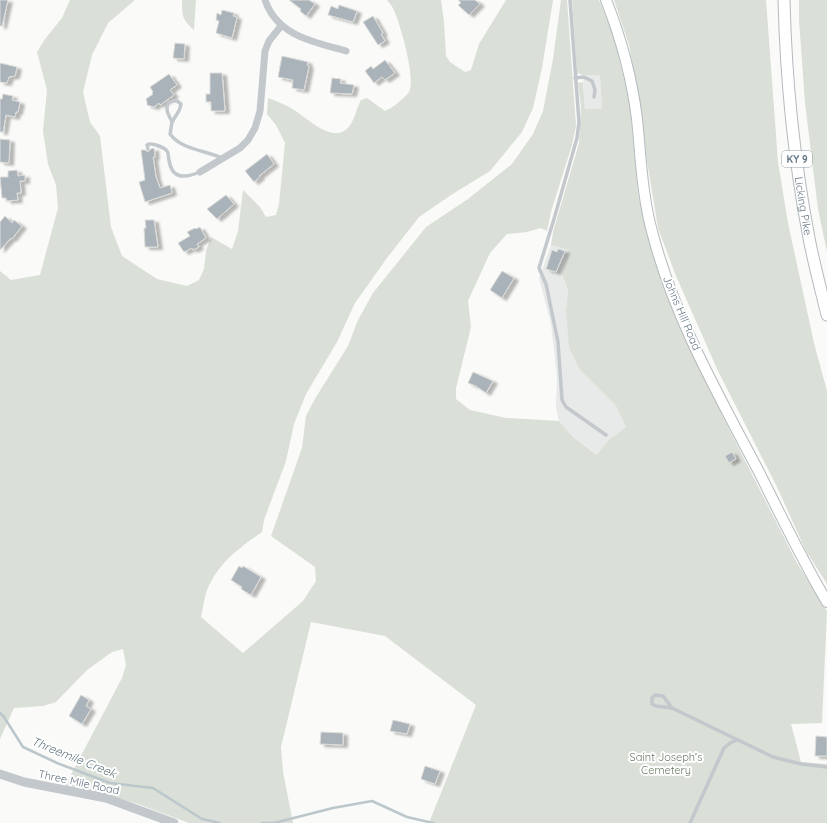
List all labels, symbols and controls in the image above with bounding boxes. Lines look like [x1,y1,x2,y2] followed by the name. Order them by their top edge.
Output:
[782,151,812,167] road number: KY 9
[792,176,815,236] street label: Licking Pike
[660,274,704,352] street label: Johns Hill Road
[29,733,120,781] water label: Threemile Creek
[630,750,702,777] park label: Saint Joseph’s Cemetery
[37,767,121,797] street label: Three Mile Road

